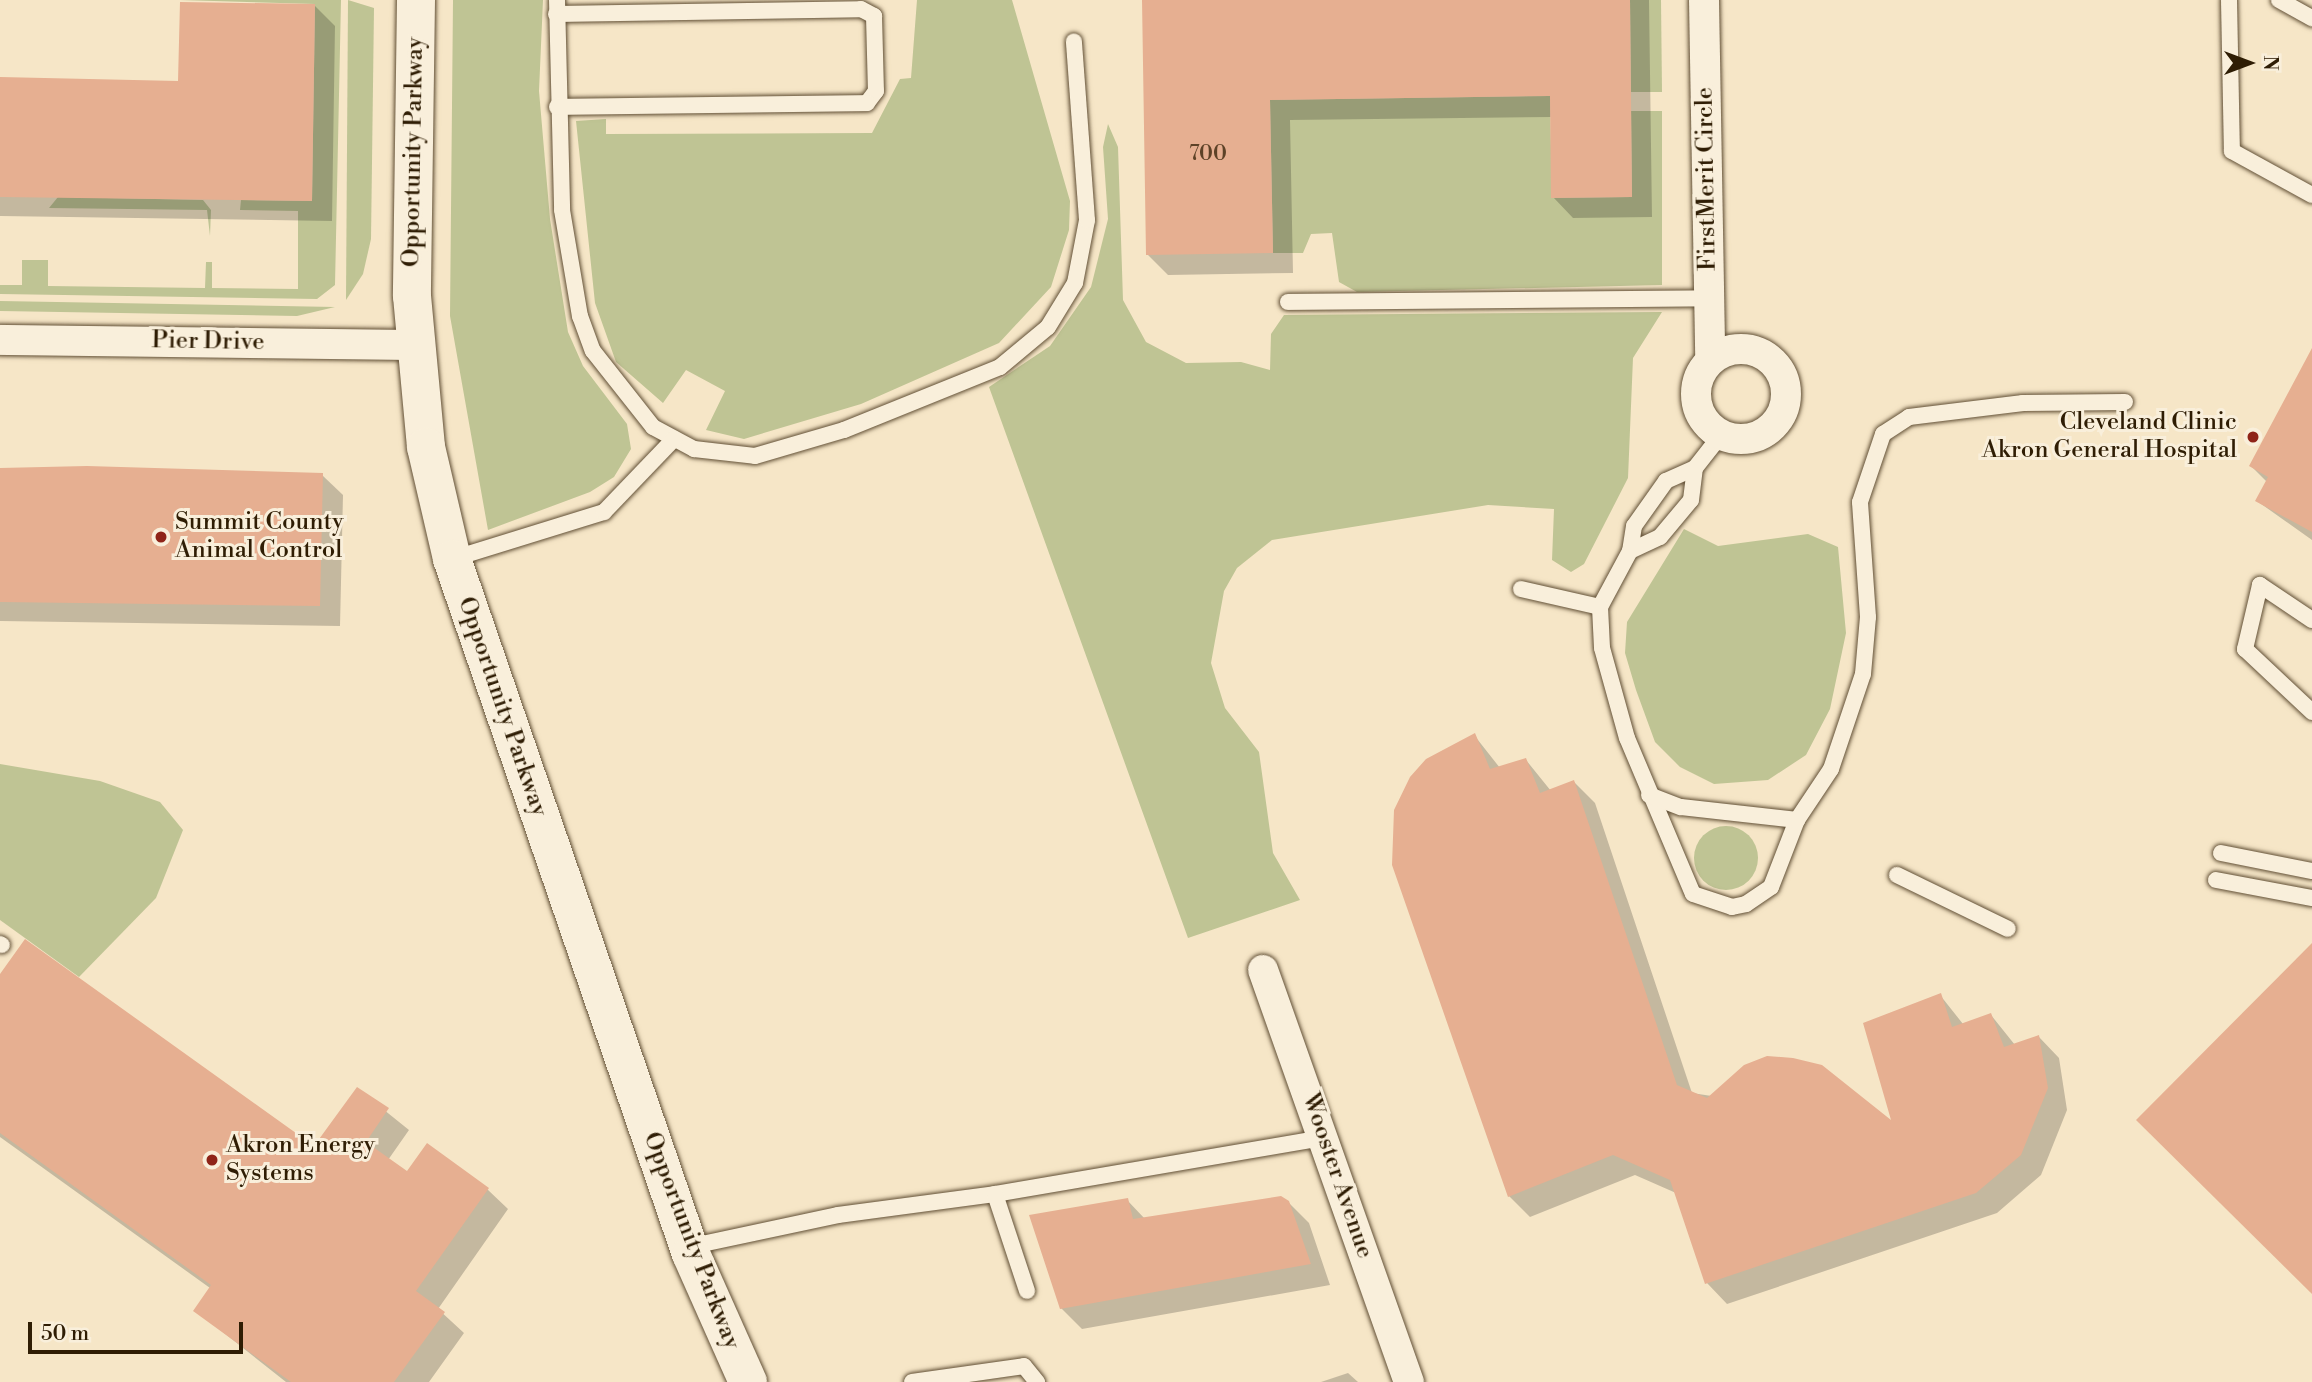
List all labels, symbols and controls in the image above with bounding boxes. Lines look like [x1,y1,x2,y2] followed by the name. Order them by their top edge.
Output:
[2214,28,2284,98] north arrow
[398,37,430,267] street label: Opportunity Parkway
[2258,55,2282,71] text: N
[1691,87,1723,271] street label: FirstMerit Circle
[1189,141,1227,167] house number: 700
[151,327,265,357] street label: Pier Drive
[1982,409,2237,465] place label: Cleveland Clinic Akron General Hospital
[2243,427,2263,447] marker: Cleveland Clinic Akron General Hospital
[175,509,344,565] place label: Summit County Animal Control
[153,529,169,545] marker: Summit County Animal Control
[451,593,553,821] street label: Opportunity Parkway
[1295,1090,1379,1262] street label: Wooster Avenue
[636,1128,746,1354] street label: Opportunity Parkway
[226,1132,375,1188] place label: Akron Energy Systems
[204,1152,220,1168] marker: Akron Energy Systems
[32,1308,247,1352] scale bar
[41,1321,89,1347] text: 50 m

